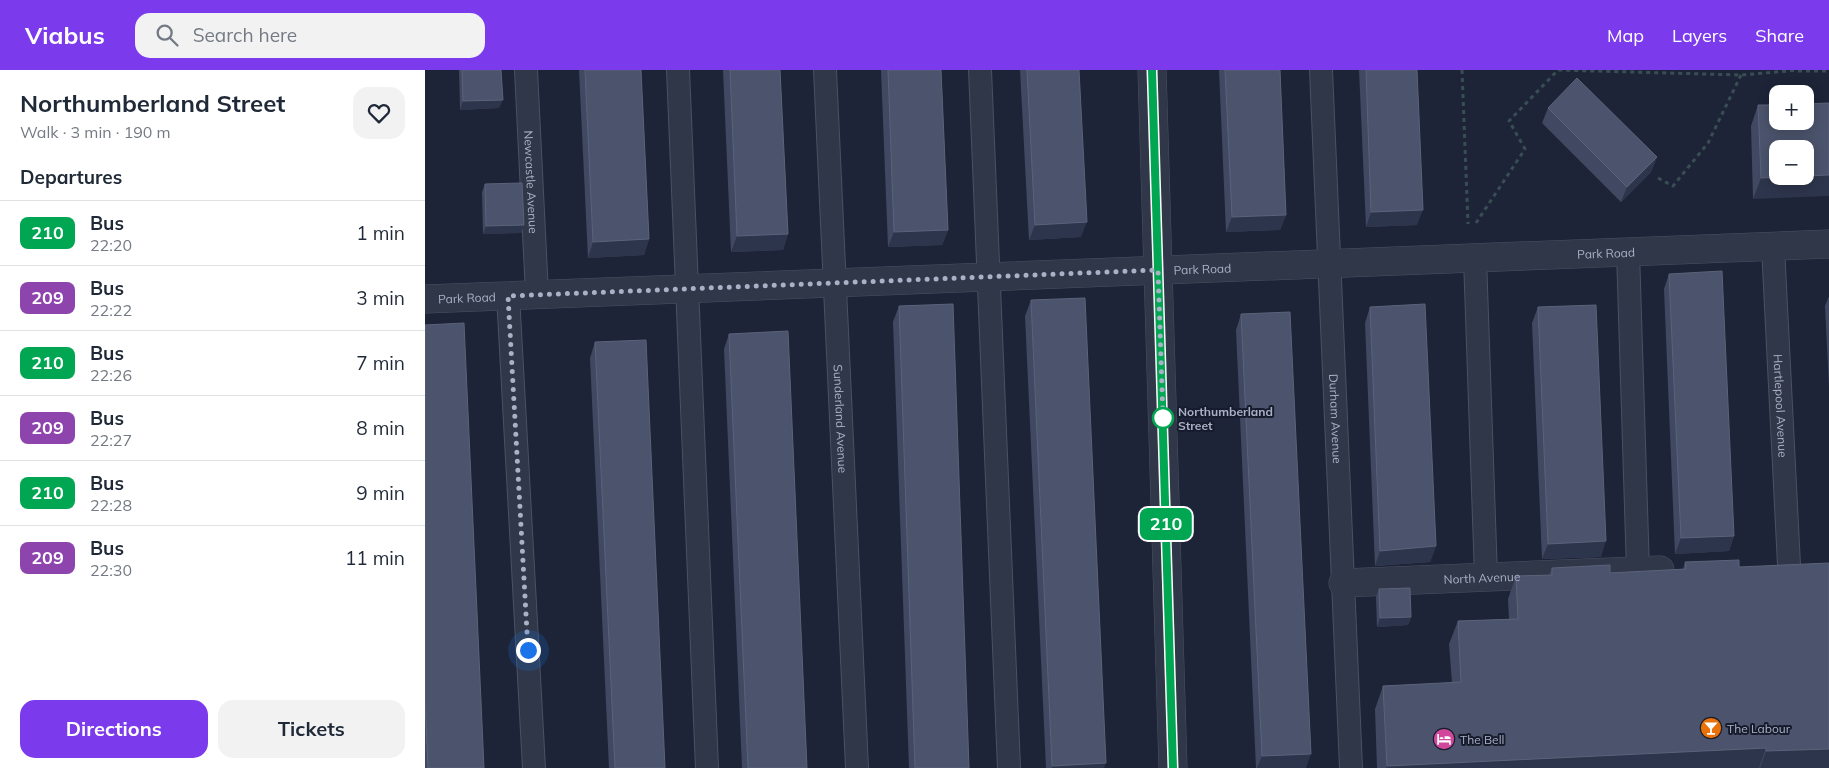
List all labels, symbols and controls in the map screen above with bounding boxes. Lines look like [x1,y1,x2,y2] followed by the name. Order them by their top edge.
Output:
[135,13,485,58] search box
[25,20,105,50] text: Viabus
[153,21,181,49] icon: search
[193,23,297,47] text: Search here
[1607,24,1644,47] text: Map
[1672,24,1727,47] text: Layers
[1755,24,1804,47] text: Share
[1769,85,1814,185] map controls
[1769,85,1814,130] button: +
[353,87,405,139] button: heart
[20,88,285,118] text: Northumberland Street
[20,122,171,142] text: Walk · 3 min · 190 m
[521,130,542,234] street label: Newcastle Avenue
[1769,140,1814,185] button: −
[20,165,122,189] text: Departures
[90,211,124,235] text: Bus
[31,221,64,244] text: 210
[356,221,405,245] text: 1 min
[90,235,132,255] text: 22:20
[1577,244,1635,261] street label: Park Road
[1173,260,1232,277] street label: Park Road
[90,276,124,300] text: Bus
[31,286,64,309] text: 209
[356,286,405,310] text: 3 min
[438,289,496,306] street label: Park Road
[90,300,132,320] text: 22:22
[90,341,124,365] text: Bus
[31,351,64,374] text: 210
[356,351,405,375] text: 7 min
[1771,354,1791,458] street label: Hartlepool Avenue
[831,364,851,473] street label: Sunderland Avenue
[90,365,132,385] text: 22:26
[1327,373,1345,464] street label: Durham Avenue
[1178,404,1273,433] place label: Northumberland Street
[90,406,124,430] text: Bus
[1152,407,1174,429] marker: Northumberland Street
[31,416,64,439] text: 209
[356,416,405,440] text: 8 min
[90,430,132,450] text: 22:27
[90,471,124,495] text: Bus
[31,481,64,504] text: 210
[356,481,405,505] text: 9 min
[90,495,132,515] text: 22:28
[1137,508,1195,540] line badge: 210
[1150,512,1182,535] text: 210
[90,536,124,560] text: Bus
[31,546,64,569] text: 209
[345,546,405,570] text: 11 min
[90,560,132,580] text: 22:30
[1443,568,1521,586] street label: North Avenue
[516,638,541,663] your location
[20,700,208,758] button: Directions
[218,700,405,758] button: Tickets
[1699,716,1723,740] bar icon: The Labour
[1727,721,1791,736] place label: The Labour
[1432,727,1456,751] hotel icon: The Bell
[1460,732,1504,747] place label: The Bell

